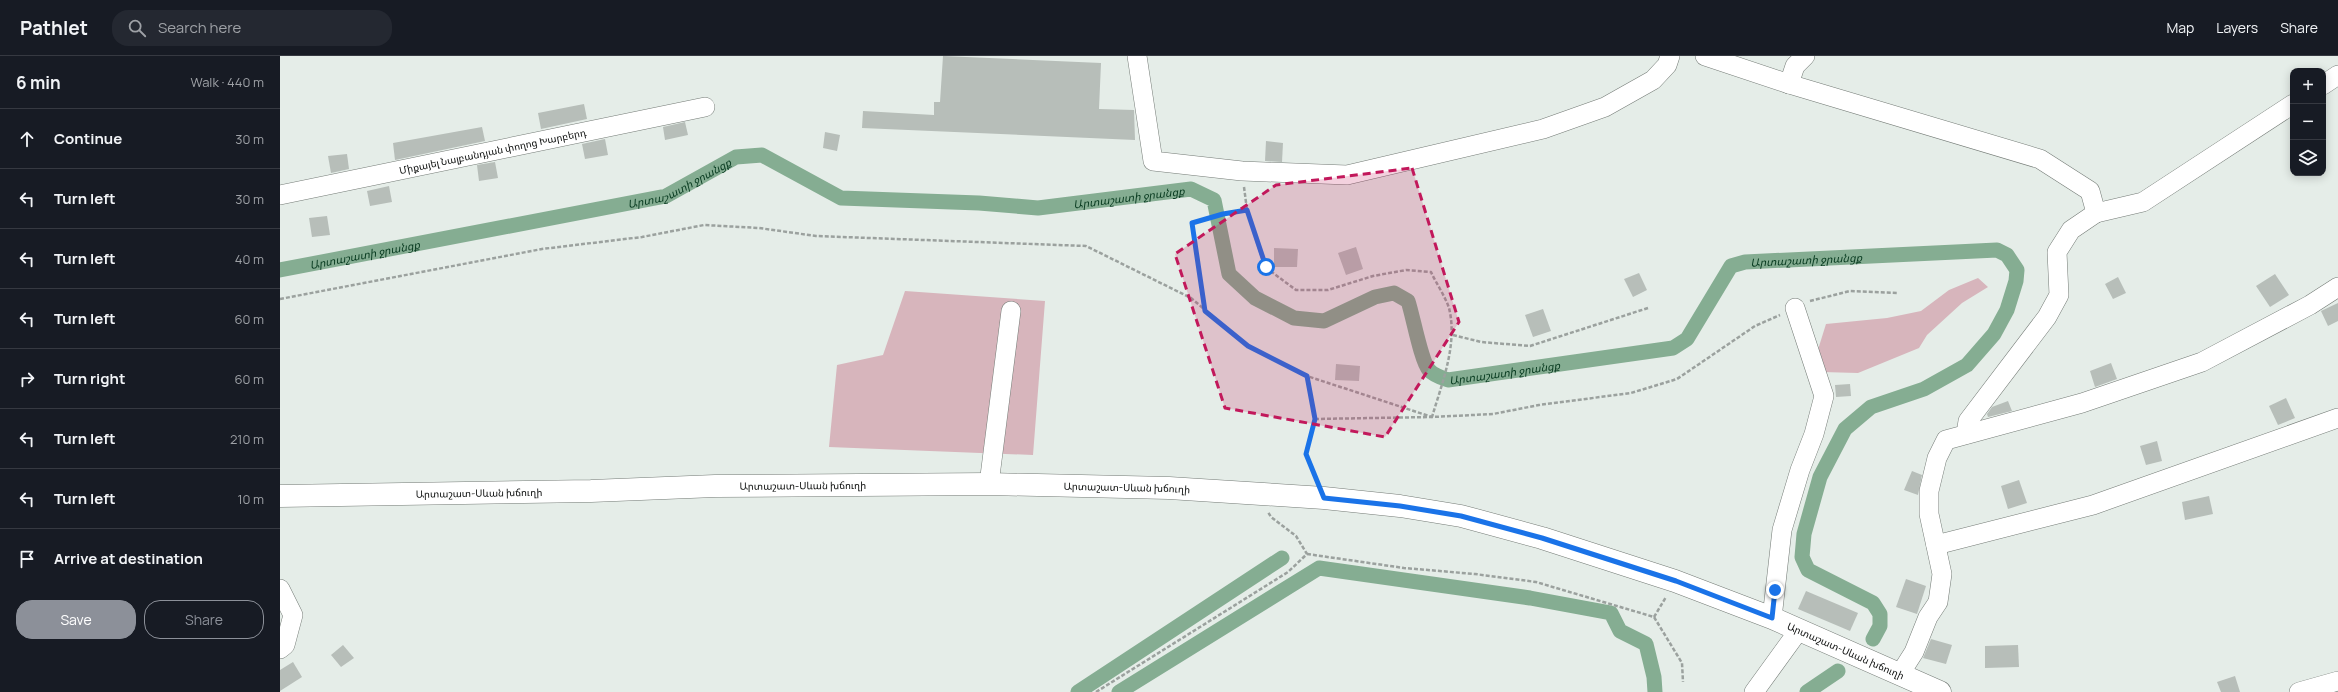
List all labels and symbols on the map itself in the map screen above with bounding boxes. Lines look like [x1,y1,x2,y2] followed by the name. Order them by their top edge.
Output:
[398,125,588,177] street label: Միքայել Նալբանդյան փողոց Խարբերդ
[626,154,734,211] water label: Արտաշատի ջրանցք
[1072,182,1186,211] water label: Արտաշատի ջրանցք
[308,236,421,272] water label: Արտաշատի ջրանցք
[1750,249,1863,269] water label: Արտաշատի ջրանցք
[1257,258,1275,276] route start
[1448,357,1561,387] water label: Արտաշատի ջրանցք
[739,478,866,493] street label: Արտաշատ-Սևան խճուղի
[1063,479,1191,496] street label: Արտաշատ-Սևան խճուղի
[416,485,542,501] street label: Արտաշատ-Սևան խճուղի
[1766,581,1784,599] route end
[1785,619,1907,682] street label: Արտաշատ-Սևան խճուղի

